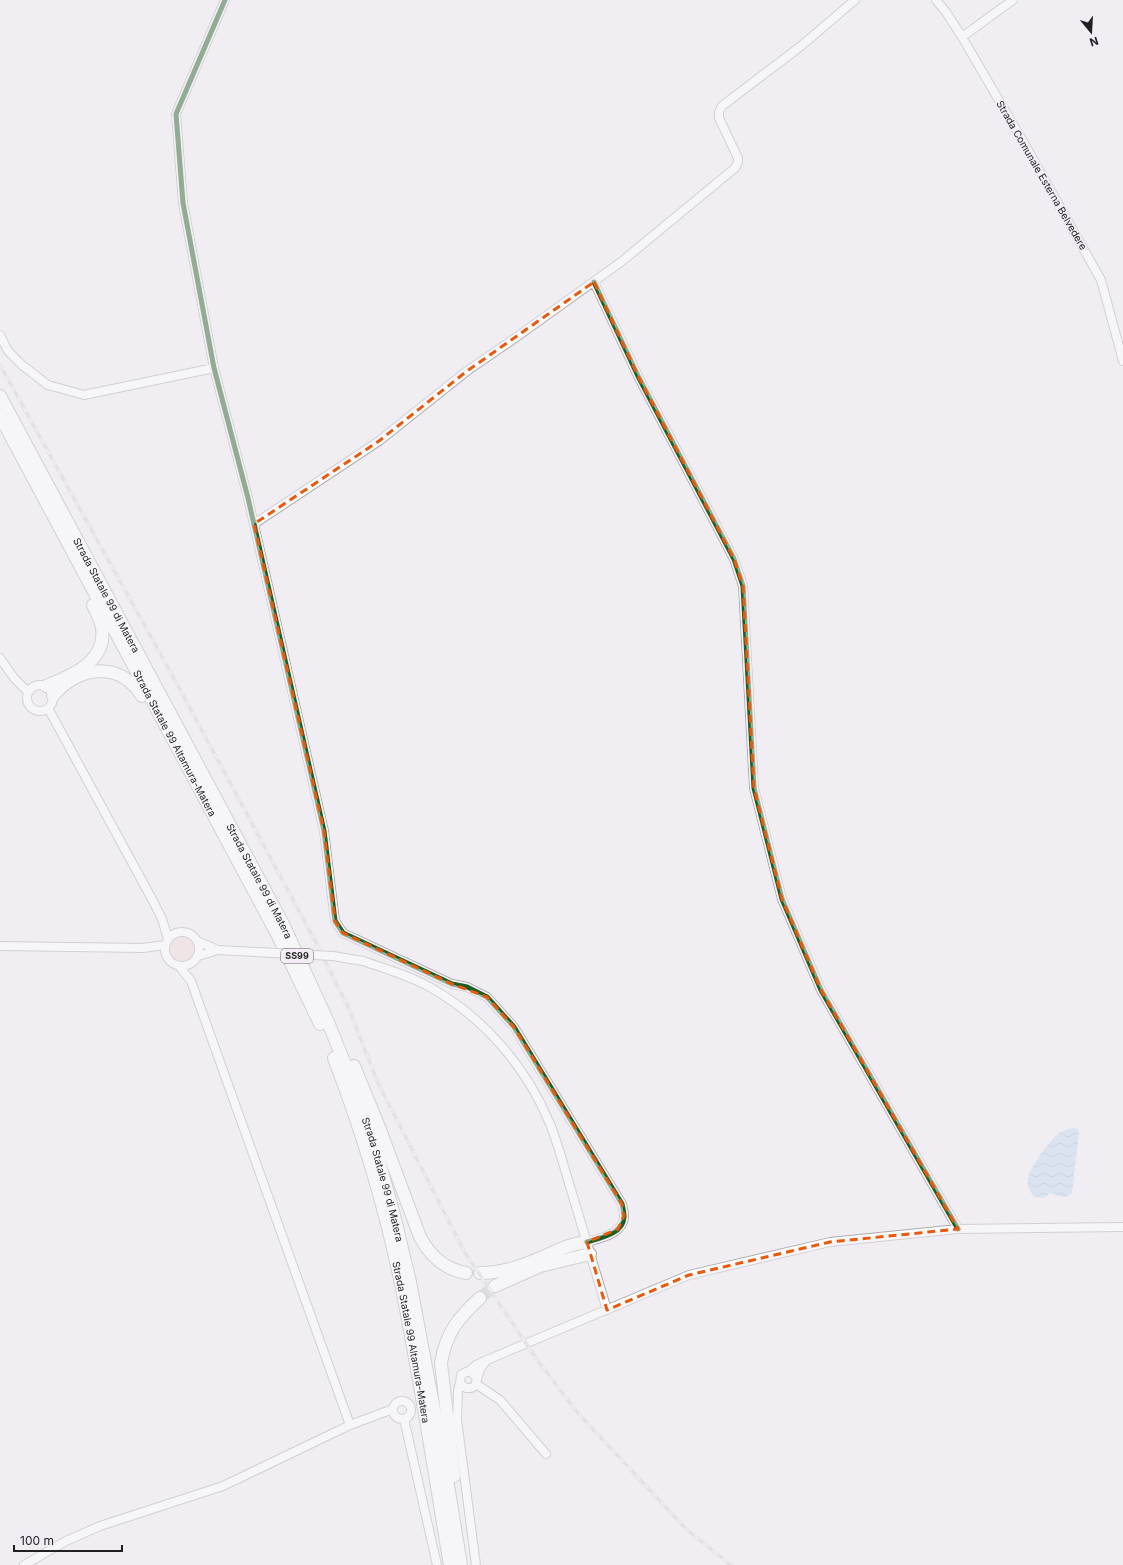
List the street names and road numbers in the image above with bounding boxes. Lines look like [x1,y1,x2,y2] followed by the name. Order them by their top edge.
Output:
[994,98,1090,252] street label: Strada Comunale Esterna Belvedere
[71,536,142,655] street label: Strada Statale 99 di Matera
[131,668,219,819] street label: Strada Statale 99 Altamura-Matera
[224,821,295,940] street label: Strada Statale 99 di Matera
[281,949,313,963] road number: SS99
[360,1116,406,1243] street label: Strada Statale 99 di Matera
[390,1260,432,1424] street label: Strada Statale 99 Altamura-Matera

